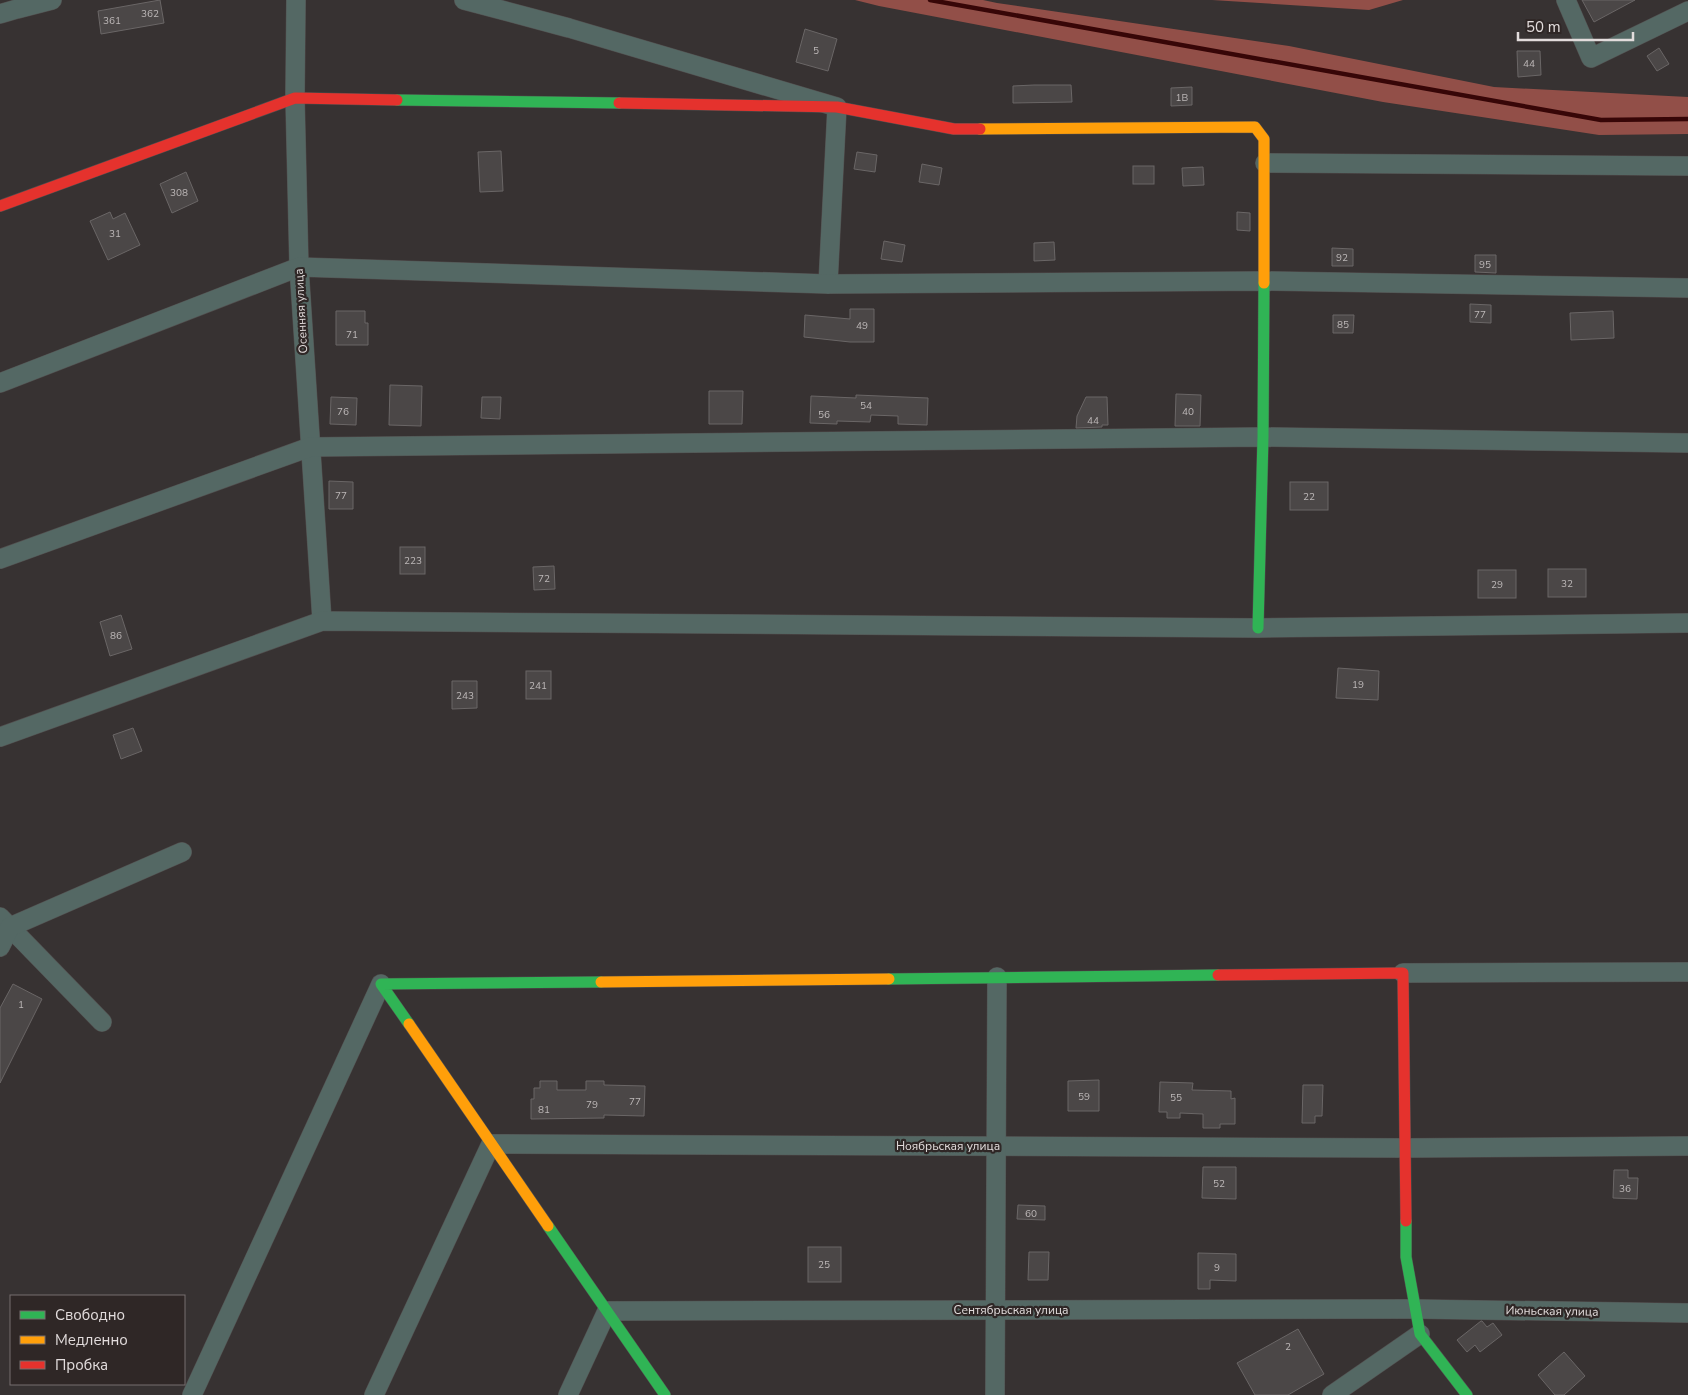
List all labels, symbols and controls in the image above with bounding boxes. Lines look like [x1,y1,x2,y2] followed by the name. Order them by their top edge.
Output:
[141,7,159,21] house number: 362
[1518,10,1633,42] scale bar
[103,14,121,28] house number: 361
[1526,17,1561,37] text: 50 m
[813,44,819,58] house number: 5
[1523,57,1535,71] house number: 44
[1176,91,1189,105] house number: 1В
[170,186,188,200] house number: 308
[109,227,121,241] house number: 31
[1336,251,1348,265] house number: 92
[1479,258,1491,272] house number: 95
[291,268,311,354] street label: Осенняя улица
[1474,308,1486,322] house number: 77
[1337,318,1349,332] house number: 85
[856,319,868,333] house number: 49
[346,328,358,342] house number: 71
[860,399,872,413] house number: 54
[337,405,349,419] house number: 76
[1182,405,1194,419] house number: 40
[818,408,830,422] house number: 56
[1087,414,1099,428] house number: 44
[335,489,347,503] house number: 77
[1303,490,1315,504] house number: 22
[404,554,422,568] house number: 223
[538,572,550,586] house number: 72
[1561,577,1573,591] house number: 32
[1491,578,1503,592] house number: 29
[110,629,122,643] house number: 86
[1352,678,1364,692] house number: 19
[529,679,547,693] house number: 241
[456,689,474,703] house number: 243
[18,998,24,1012] house number: 1
[1078,1090,1090,1104] house number: 59
[1170,1091,1182,1105] house number: 55
[629,1095,641,1109] house number: 77
[586,1098,598,1112] house number: 79
[538,1103,550,1117] house number: 81
[896,1138,1000,1154] street label: Ноябрьская улица
[1213,1177,1225,1191] house number: 52
[1619,1182,1631,1196] house number: 36
[1025,1207,1037,1221] house number: 60
[818,1258,830,1272] house number: 25
[1214,1261,1220,1275] house number: 9
[10,1295,185,1385] legend
[953,1302,1069,1318] street label: Сентябрьская улица
[1505,1302,1599,1320] street label: Июньская улица
[55,1305,125,1325] text: Свободно
[55,1330,128,1350] text: Медленно
[1285,1340,1291,1354] house number: 2
[55,1355,108,1375] text: Пробка

